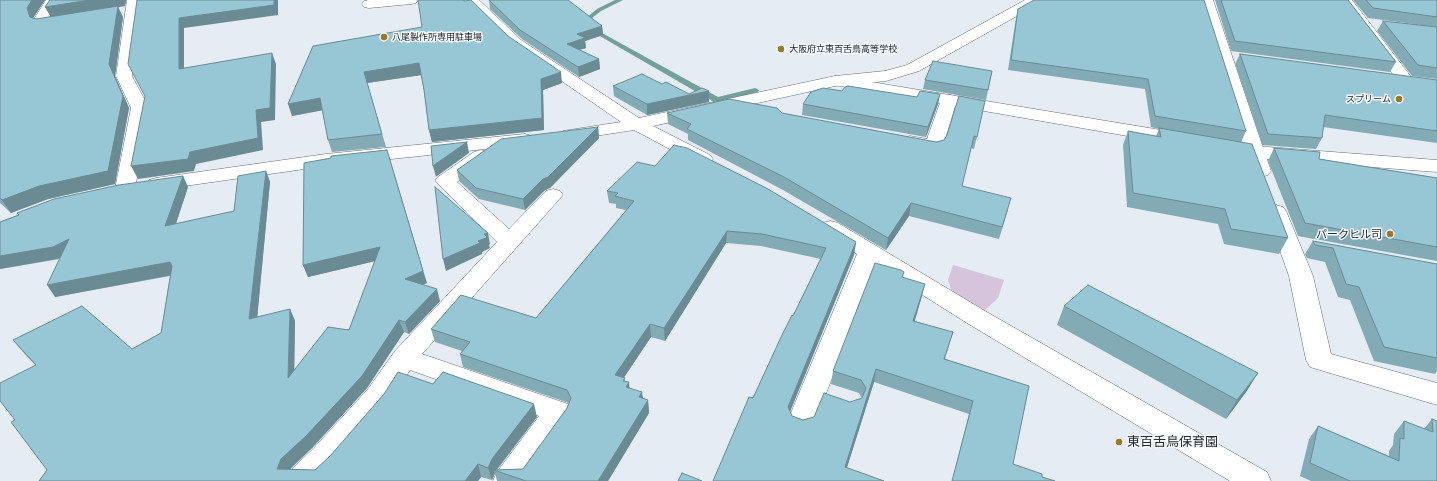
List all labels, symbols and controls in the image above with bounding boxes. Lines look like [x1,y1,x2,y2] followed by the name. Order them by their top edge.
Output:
[379,32,389,42] marker: 八尾製作所専用駐車場
[392,32,482,42] place label: 八尾製作所専用駐車場
[776,44,786,54] marker: 大阪府立東百舌鳥高等学校
[789,44,897,54] place label: 大阪府立東百舌鳥高等学校
[1346,94,1391,104] place label: スプリーム
[1394,94,1404,104] marker: スプリーム
[1316,227,1382,241] place label: パークヒル司
[1385,229,1395,239] marker: パークヒル司
[1127,434,1218,450] place label: 東百舌鳥保育園
[1114,437,1124,447] marker: 東百舌鳥保育園

